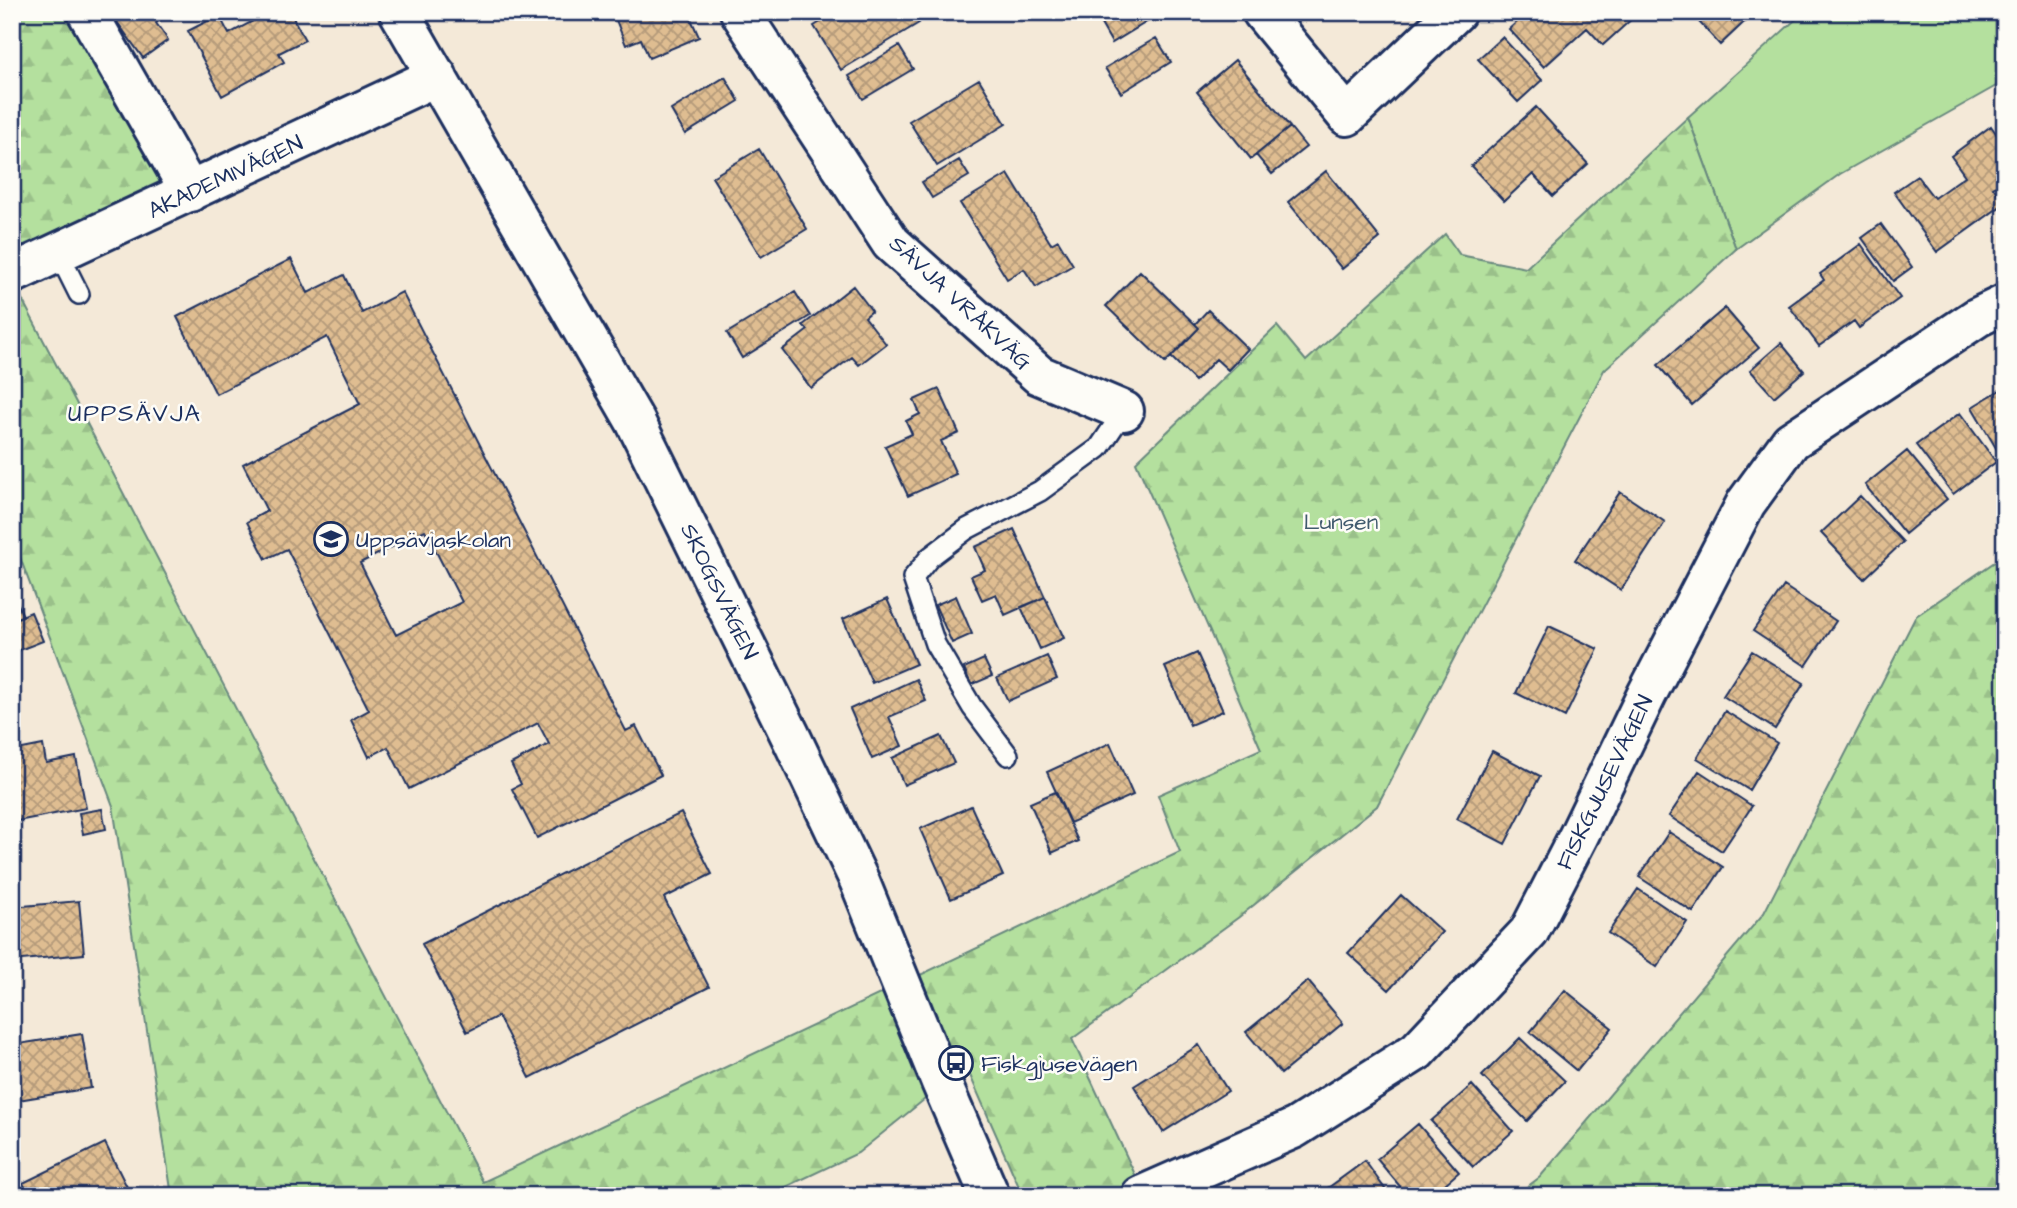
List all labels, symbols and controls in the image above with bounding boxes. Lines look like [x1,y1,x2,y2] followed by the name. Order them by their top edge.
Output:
[143,127,308,227] street label: AKADEMIVÄGEN
[882,228,1039,377] street label: SÄVJA VRÅKVÄG
[68,397,202,431] district label: UPPSÄVJA
[1304,506,1378,538] park label: Lunsen
[672,518,766,665] street label: SKOGSVÄGEN
[312,520,350,558] school or university icon: Uppsävjaskolan
[356,524,511,556] place label: Uppsävjaskolan
[1549,690,1661,875] street label: FISKGJUSEVÄGEN
[937,1044,975,1082] bus stop icon: Fiskgjusevägen
[981,1048,1137,1081] place label: Fiskgjusevägen

